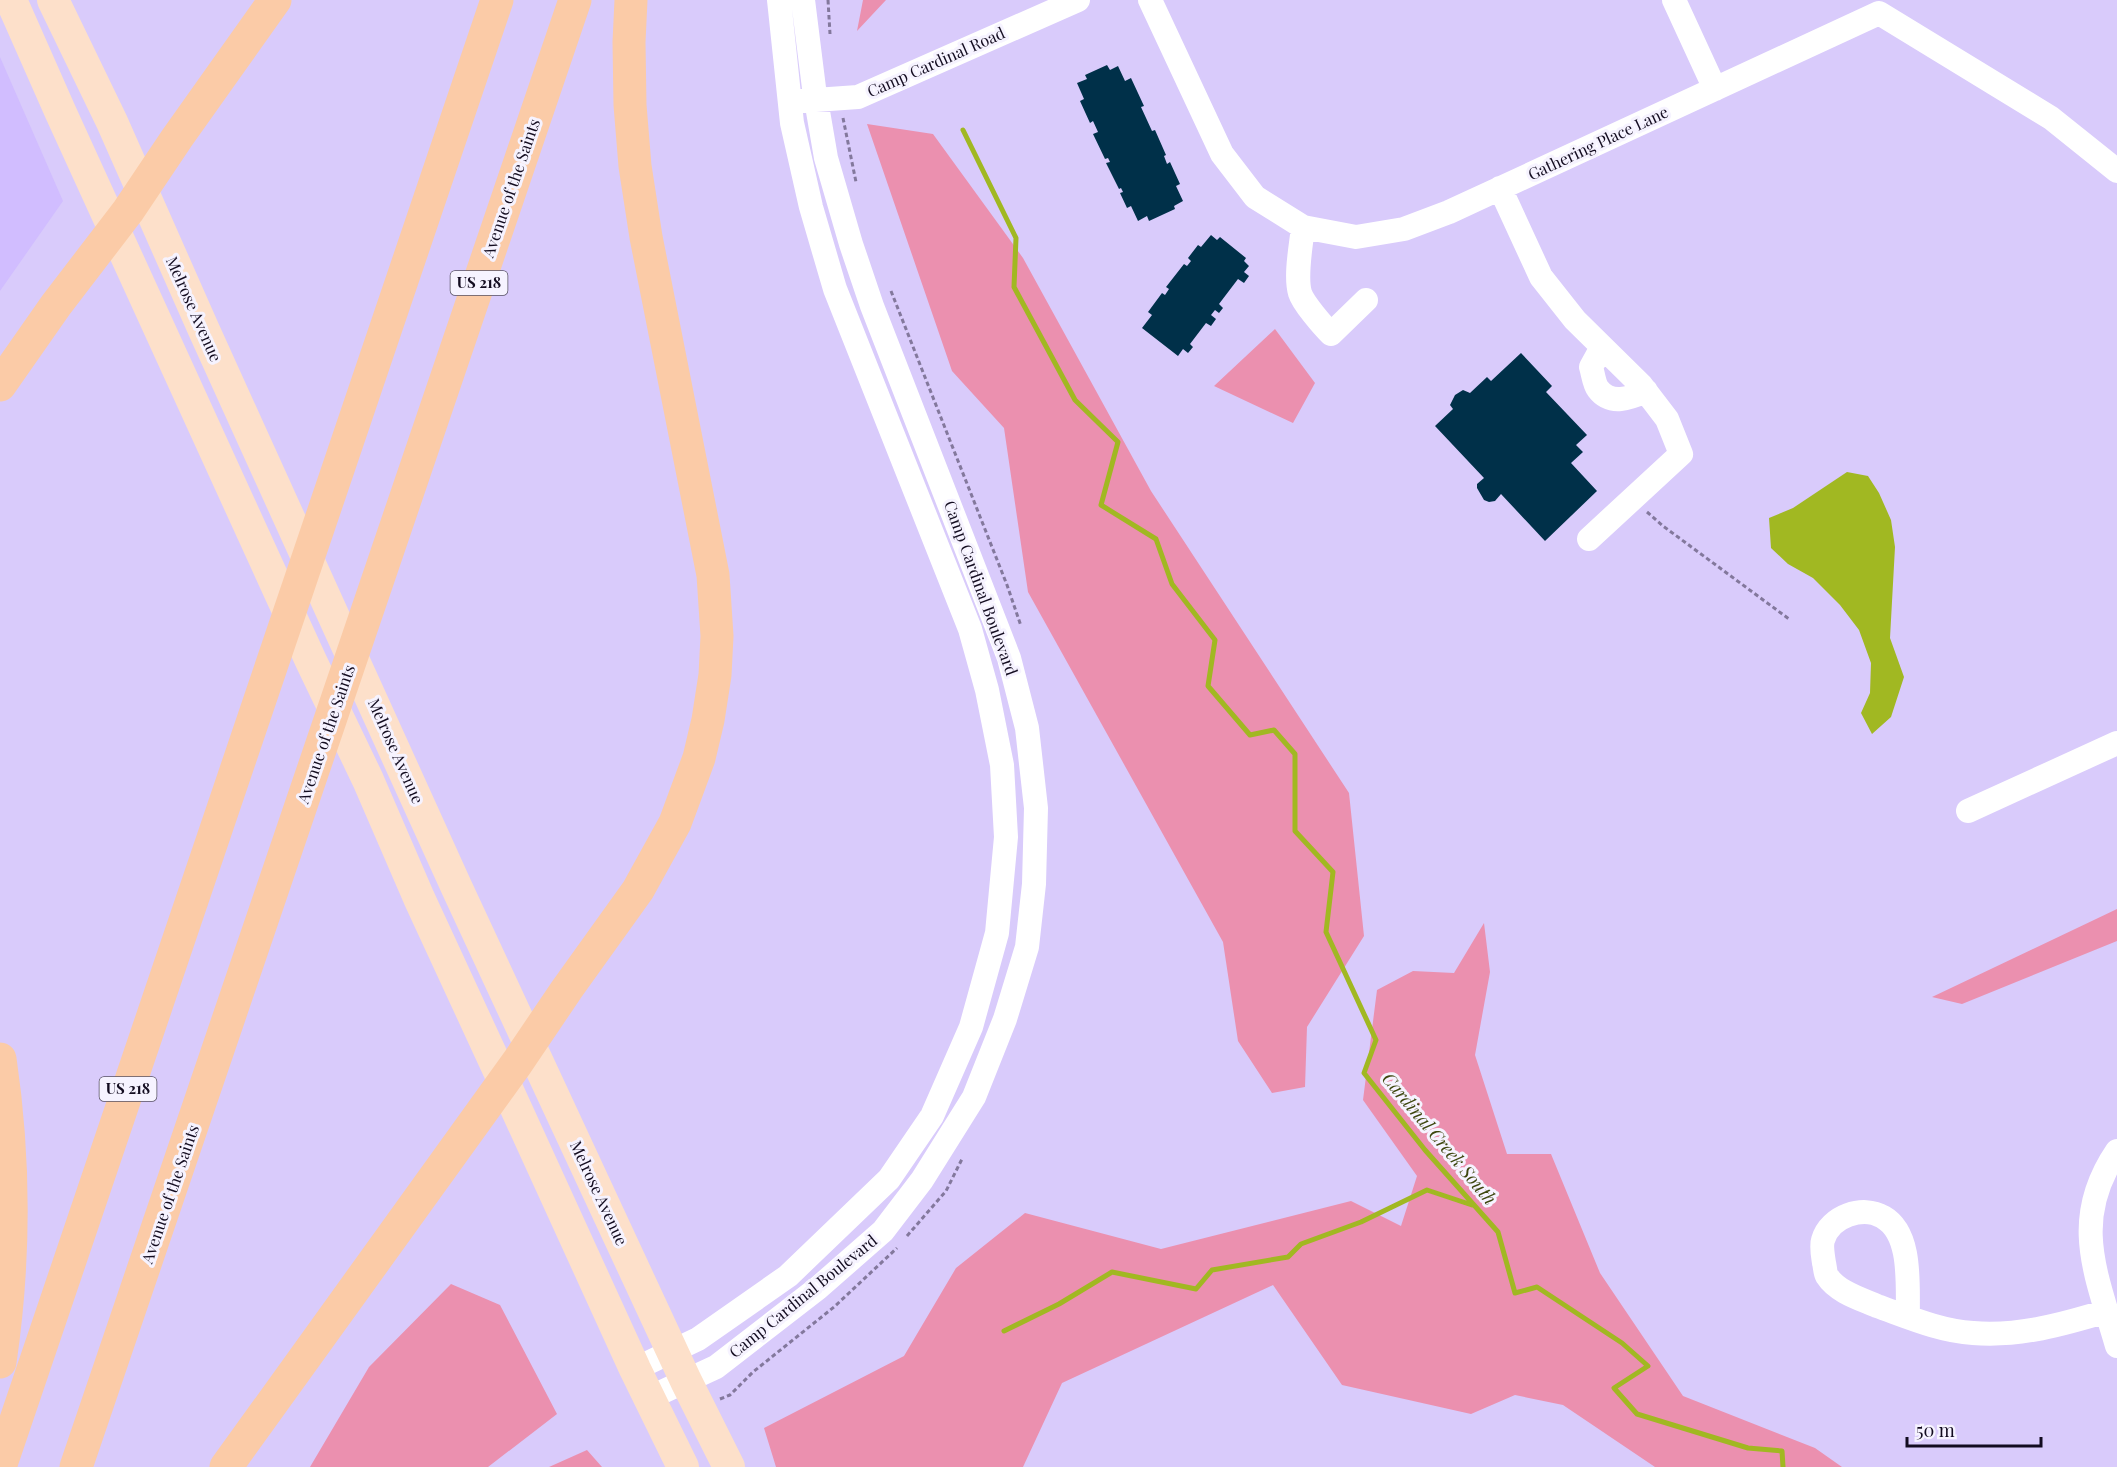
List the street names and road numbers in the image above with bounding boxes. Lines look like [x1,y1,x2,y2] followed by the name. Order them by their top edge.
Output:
[864,22,1008,101] street label: Camp Cardinal Road
[1524,101,1671,184] street label: Gathering Place Lane
[477,116,544,261] street label: Avenue of the Saints
[162,253,227,365] street label: Melrose Avenue
[450,271,508,295] road number: US 218
[940,498,1023,678] street label: Camp Cardinal Boulevard
[292,662,359,807] street label: Avenue of the Saints
[364,695,429,807] street label: Melrose Avenue
[100,1077,156,1101] road number: US 218
[136,1122,203,1267] street label: Avenue of the Saints
[566,1137,633,1249] street label: Melrose Avenue
[724,1229,881,1362] street label: Camp Cardinal Boulevard

